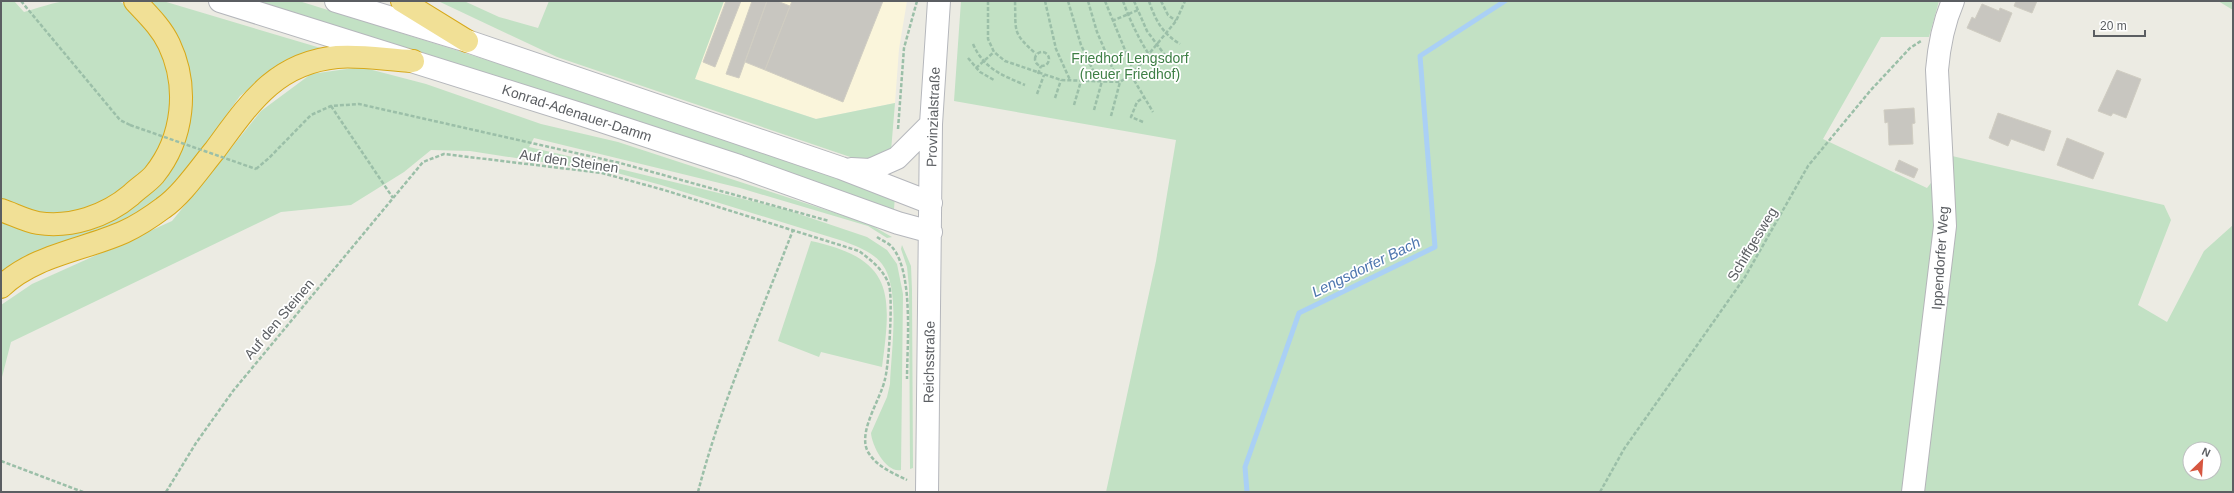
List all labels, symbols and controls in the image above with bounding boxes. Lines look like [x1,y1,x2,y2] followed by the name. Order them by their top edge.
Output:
[2094,12,2145,38] scale bar
[2100,19,2127,33] text: 20 m
[1071,50,1189,82] park label: Friedhof Lengsdorf (neuer Friedhof)
[923,66,943,167] street label: Provinzialstraße
[500,81,654,145] street label: Konrad-Adenauer-Damm
[519,146,619,176] street label: Auf den Steinen
[1724,204,1780,284] street label: Schiffgesweg
[1928,206,1952,310] street label: Ippendorfer Weg
[1309,233,1423,300] water label: Lengsdorfer Bach
[241,276,317,362] street label: Auf den Steinen
[920,320,938,403] street label: Reichsstraße
[2182,441,2222,481] north arrow
[2200,445,2212,459] text: N

